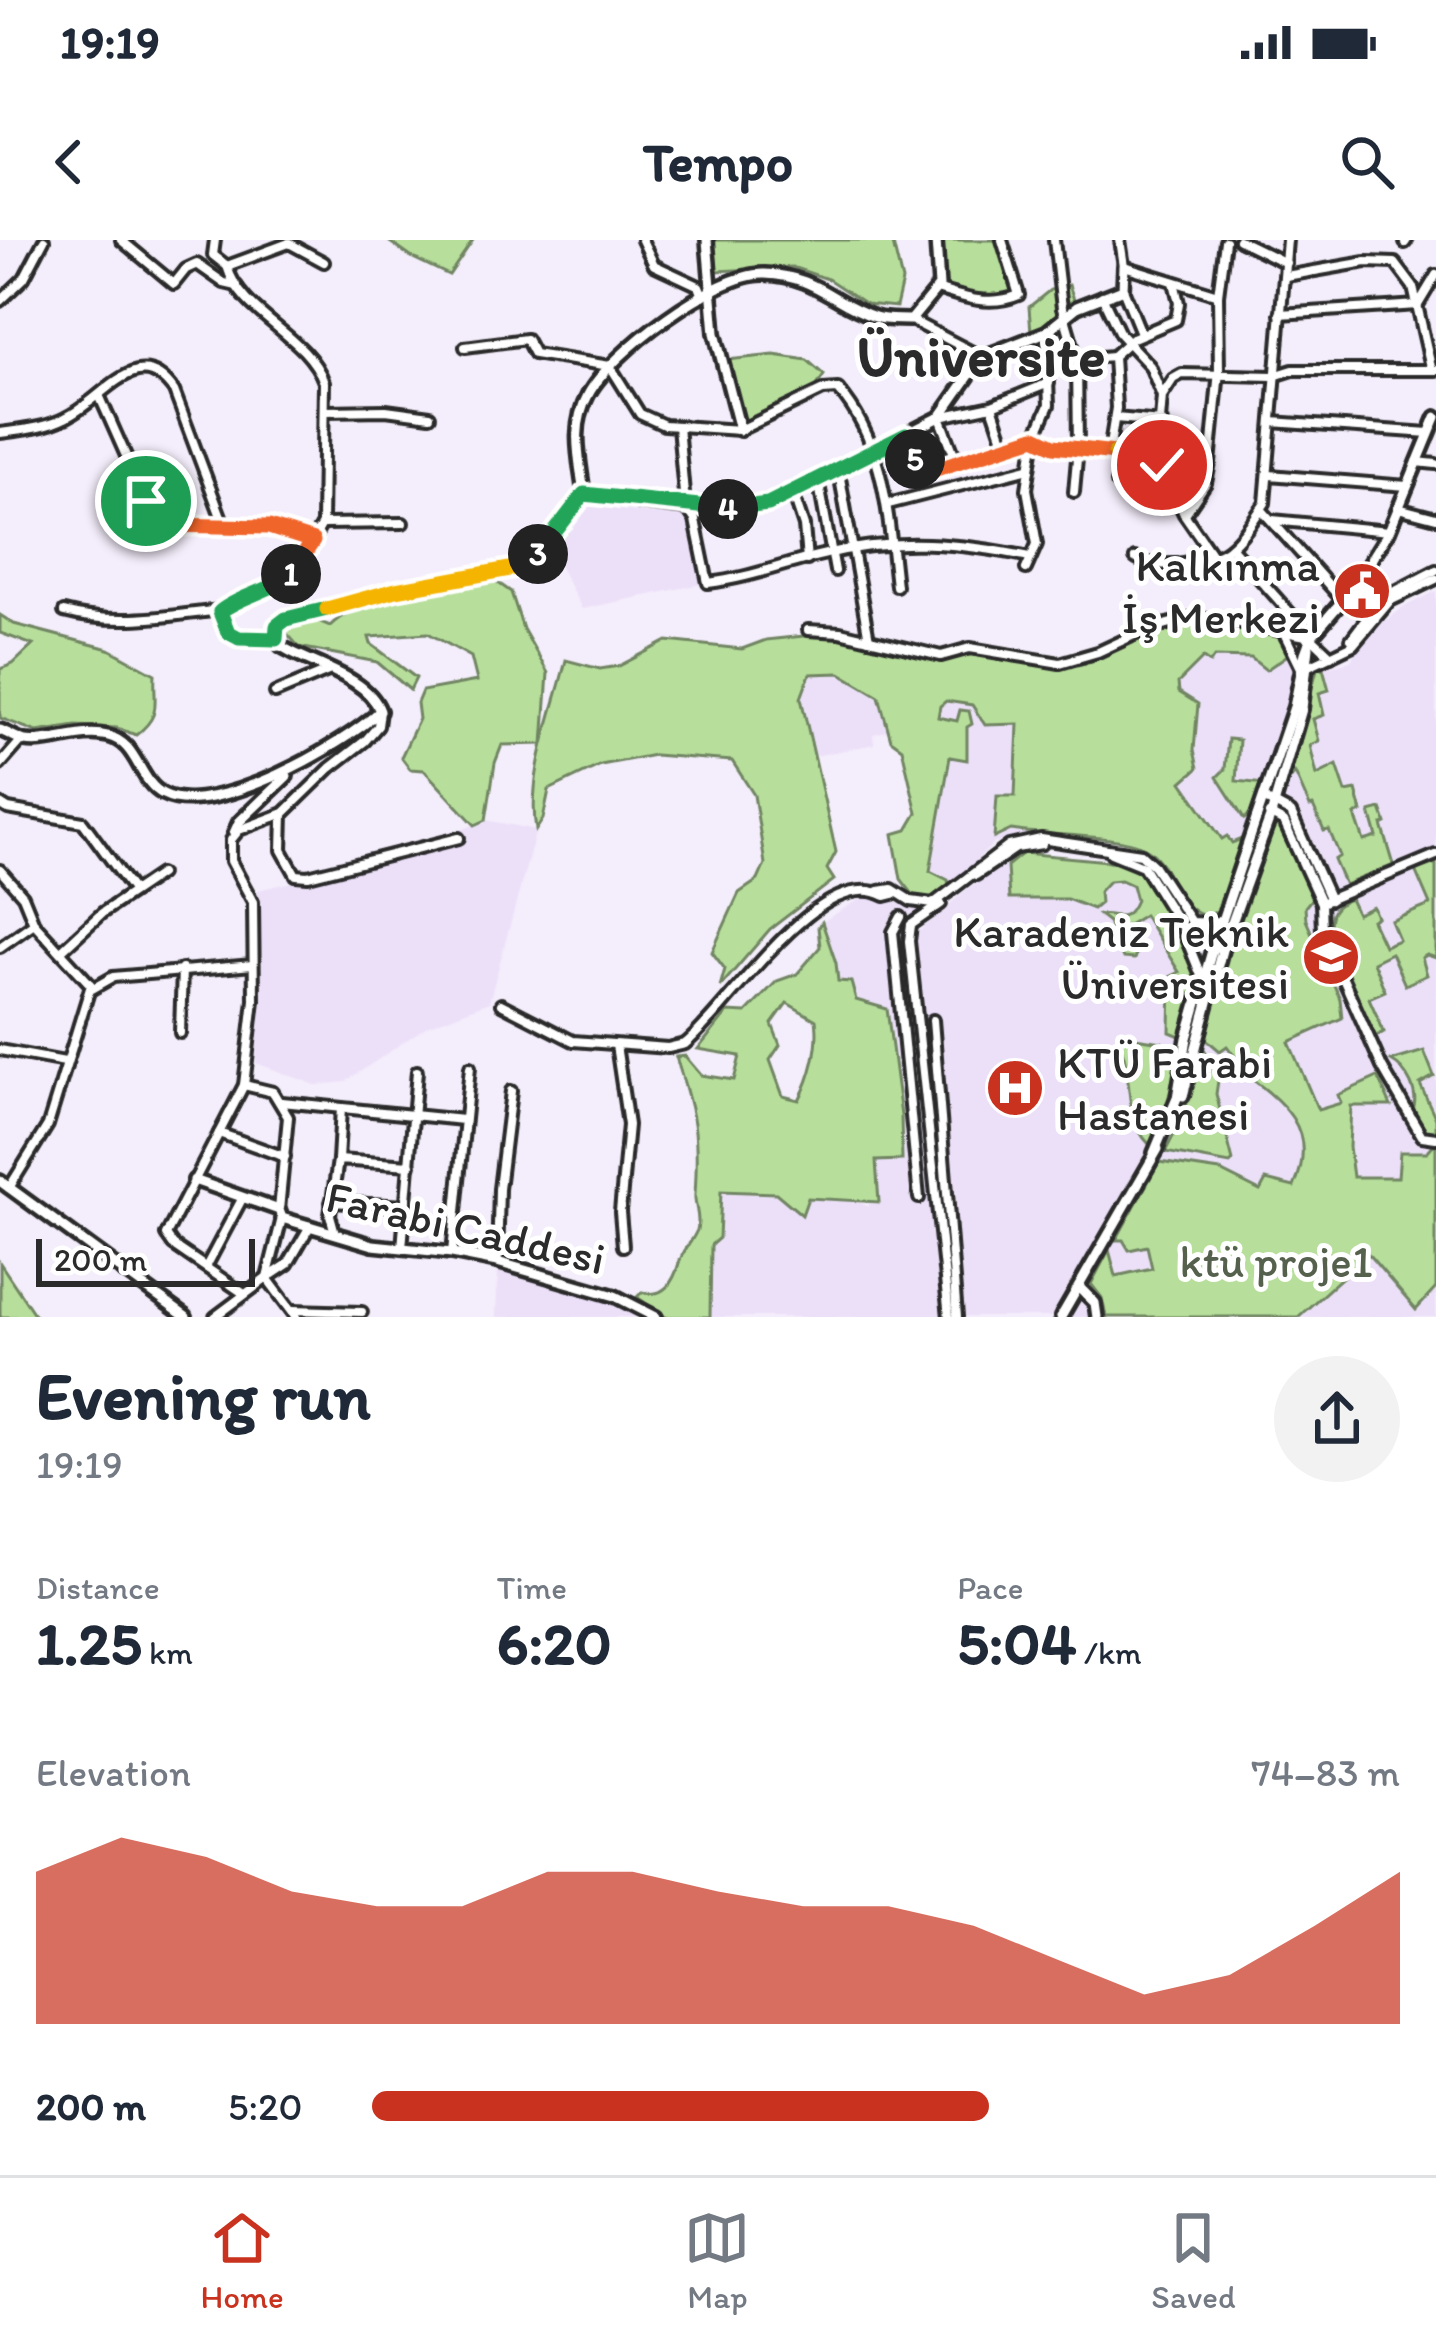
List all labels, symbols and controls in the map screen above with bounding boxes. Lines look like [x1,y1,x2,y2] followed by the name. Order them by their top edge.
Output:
[60,15,160,69] text: 19:19
[36,129,102,195] icon: back
[1334,129,1400,195] icon: search
[643,130,793,195] text: Tempo
[856,322,1106,390] district label: Üniversite
[1111,414,1213,516] pin
[885,429,945,489] pin: 5
[1129,432,1195,498] icon: check
[906,439,924,478] text: 5
[95,450,197,552] pin
[113,468,179,534] icon: arrive
[698,479,758,539] pin: 4
[718,489,738,528] text: 4
[508,524,568,584] pin: 3
[529,534,547,573] text: 3
[1122,538,1320,644] place label: Kalkınma İş Merkezi
[261,544,321,604] pin: 1
[283,554,299,593] text: 1
[1331,560,1393,622] public building icon: Kalkınma İş Merkezi
[953,904,1289,1010] place label: Karadeniz Teknik Üniversitesi
[1300,926,1362,988] school or university icon: Karadeniz Teknik Üniversitesi
[1057,1035,1272,1141] place label: KTÜ Farabi Hastanesi
[984,1057,1046,1119] hospital icon: KTÜ Farabi Hastanesi
[321,1169,611,1285] street label: Farabi Caddesi
[36,1233,255,1286] scale bar
[1179,1234,1373,1288] park label: ktü proje1
[54,1240,147,1279] text: 200 m
[36,1356,371,1436] text: Evening run
[1274,1356,1400,1482] button: share
[36,1441,123,1488] text: 19:19
[36,1568,160,1607] text: Distance
[497,1568,567,1607] text: Time
[957,1568,1023,1607] text: Pace
[36,1607,142,1679] text: 1.25
[497,1607,612,1679] text: 6:20
[957,1607,1077,1679] text: 5:04
[142,1633,193,1672] text: km
[1077,1633,1142,1672] text: /km
[36,1749,191,1796] text: Elevation
[1251,1749,1400,1796] text: 74–83 m
[36,2083,146,2130] text: 200 m
[228,2083,303,2130] text: 5:20
[200,2205,284,2316] tab: Home
[684,2205,750,2316] tab: Map
[1151,2205,1236,2316] tab: Saved

